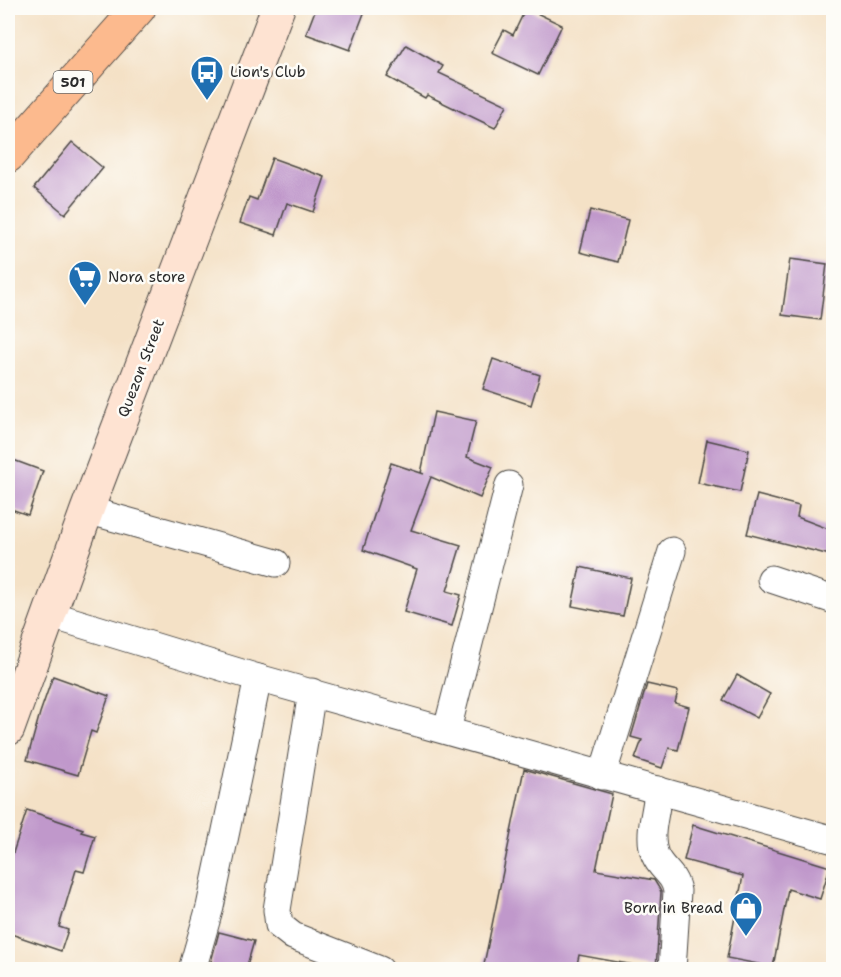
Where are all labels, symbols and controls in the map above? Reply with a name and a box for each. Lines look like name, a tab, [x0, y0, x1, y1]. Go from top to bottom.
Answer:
bus stop icon: Lion's Club	[189, 54, 225, 101]
place label: Lion's Club	[230, 62, 306, 82]
road number: 501	[54, 71, 92, 93]
supermarket icon: Nora store	[67, 259, 103, 306]
place label: Nora store	[108, 267, 186, 287]
street label: Quezon Street	[113, 316, 169, 420]
shop icon: Born in Bread	[728, 890, 764, 937]
place label: Born in Bread	[624, 898, 723, 918]

